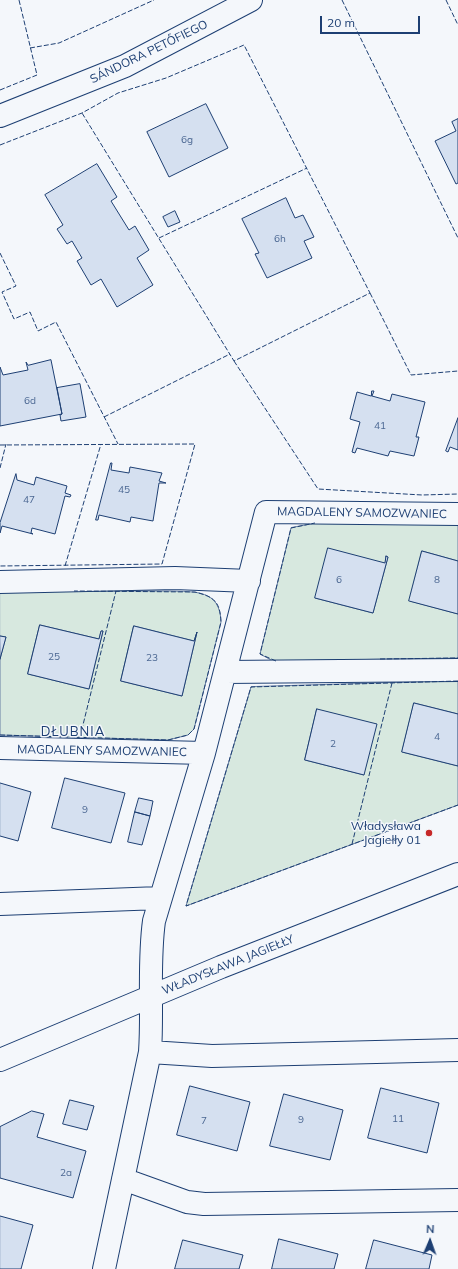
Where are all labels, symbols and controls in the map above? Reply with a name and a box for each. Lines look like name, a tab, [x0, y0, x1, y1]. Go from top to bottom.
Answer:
scale bar	[322, 8, 422, 34]
text: 20 m	[327, 15, 355, 30]
street label: SÁNDORA PETŐFIEGO	[88, 17, 210, 87]
house number: 6g	[181, 134, 193, 146]
house number: 6h	[274, 233, 286, 245]
house number: 6d	[24, 395, 36, 407]
house number: 41	[374, 420, 386, 432]
house number: 45	[118, 484, 130, 496]
house number: 47	[23, 494, 35, 506]
street label: MAGDALENY SAMOZWANIEC	[277, 504, 447, 522]
house number: 6	[336, 574, 342, 586]
house number: 8	[434, 574, 440, 586]
house number: 25	[48, 651, 60, 663]
house number: 23	[146, 652, 158, 664]
district label: DŁUBNIA	[41, 724, 105, 740]
house number: 4	[434, 731, 440, 743]
house number: 2	[330, 738, 336, 750]
street label: MAGDALENY SAMOZWANIEC	[17, 742, 187, 760]
house number: 9	[82, 804, 88, 816]
place label: Władysława Jagiełły 01	[351, 819, 421, 847]
marker: Władysława Jagiełły 01	[424, 828, 434, 838]
street label: WŁADYSŁAWA JAGIEŁŁY	[160, 932, 296, 998]
house number: 11	[392, 1113, 404, 1125]
house number: 9	[298, 1114, 304, 1126]
house number: 7	[201, 1115, 207, 1127]
house number: 2a	[60, 1167, 72, 1179]
north arrow	[410, 1221, 450, 1261]
text: N	[426, 1222, 435, 1236]

